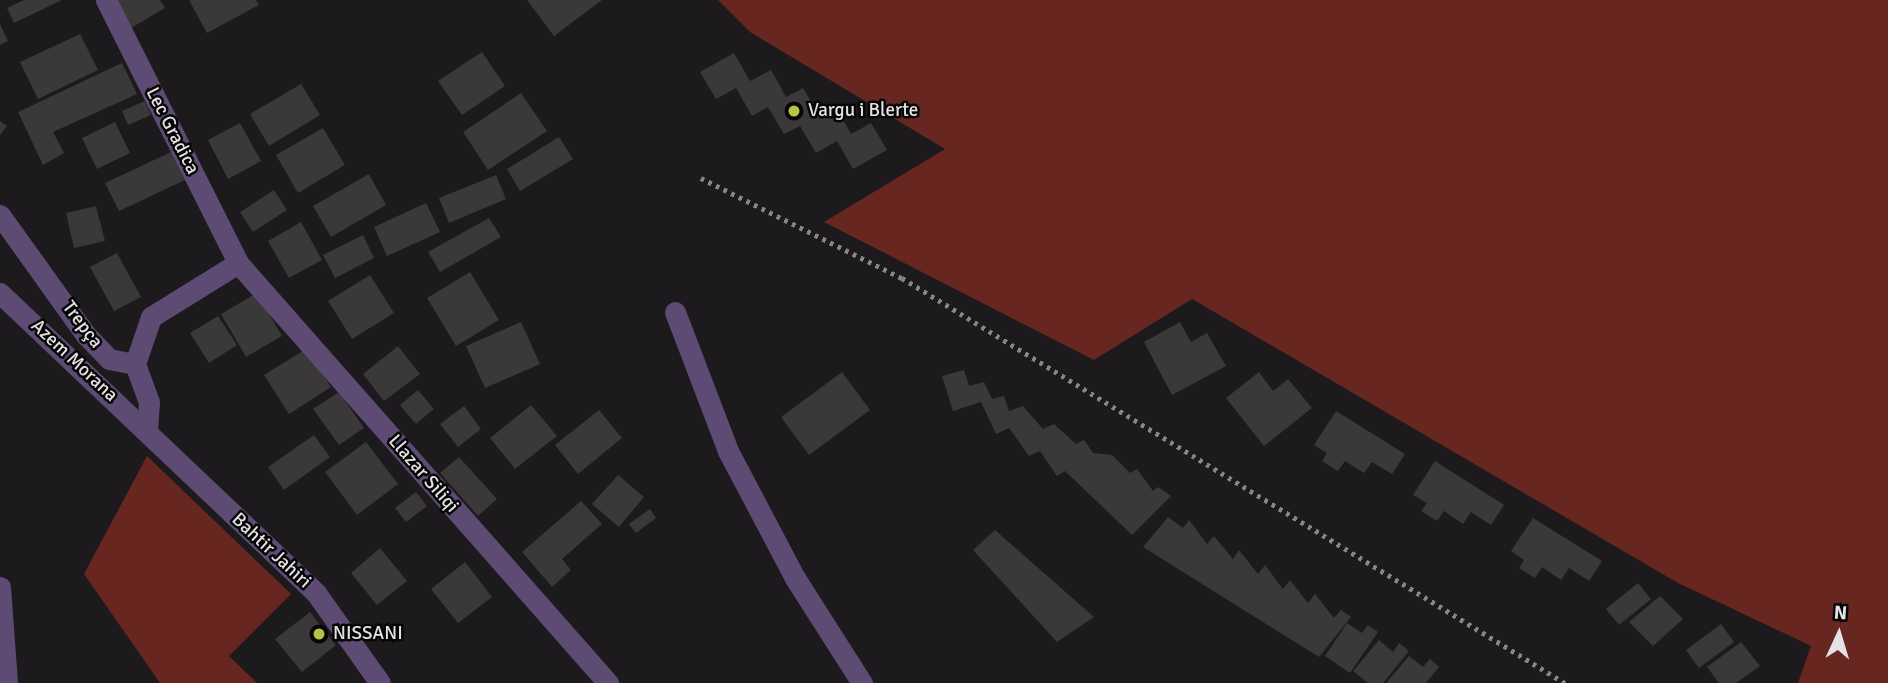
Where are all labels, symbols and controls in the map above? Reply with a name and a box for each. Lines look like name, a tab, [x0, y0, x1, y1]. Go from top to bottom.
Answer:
street label: Lec Gradica	[140, 84, 204, 178]
place label: Vargu i Blerte	[808, 100, 918, 122]
marker: Vargu i Blerte	[786, 103, 802, 119]
street label: Trepça	[57, 297, 107, 353]
street label: Azem Morana	[26, 315, 122, 407]
street label: Llazar Siliqi	[383, 430, 463, 518]
street label: Bahtir Jahiri	[227, 508, 315, 594]
north arrow	[1804, 599, 1874, 669]
text: N	[1833, 601, 1848, 625]
place label: NISSANI	[333, 623, 403, 645]
marker: NISSANI	[311, 626, 327, 642]

